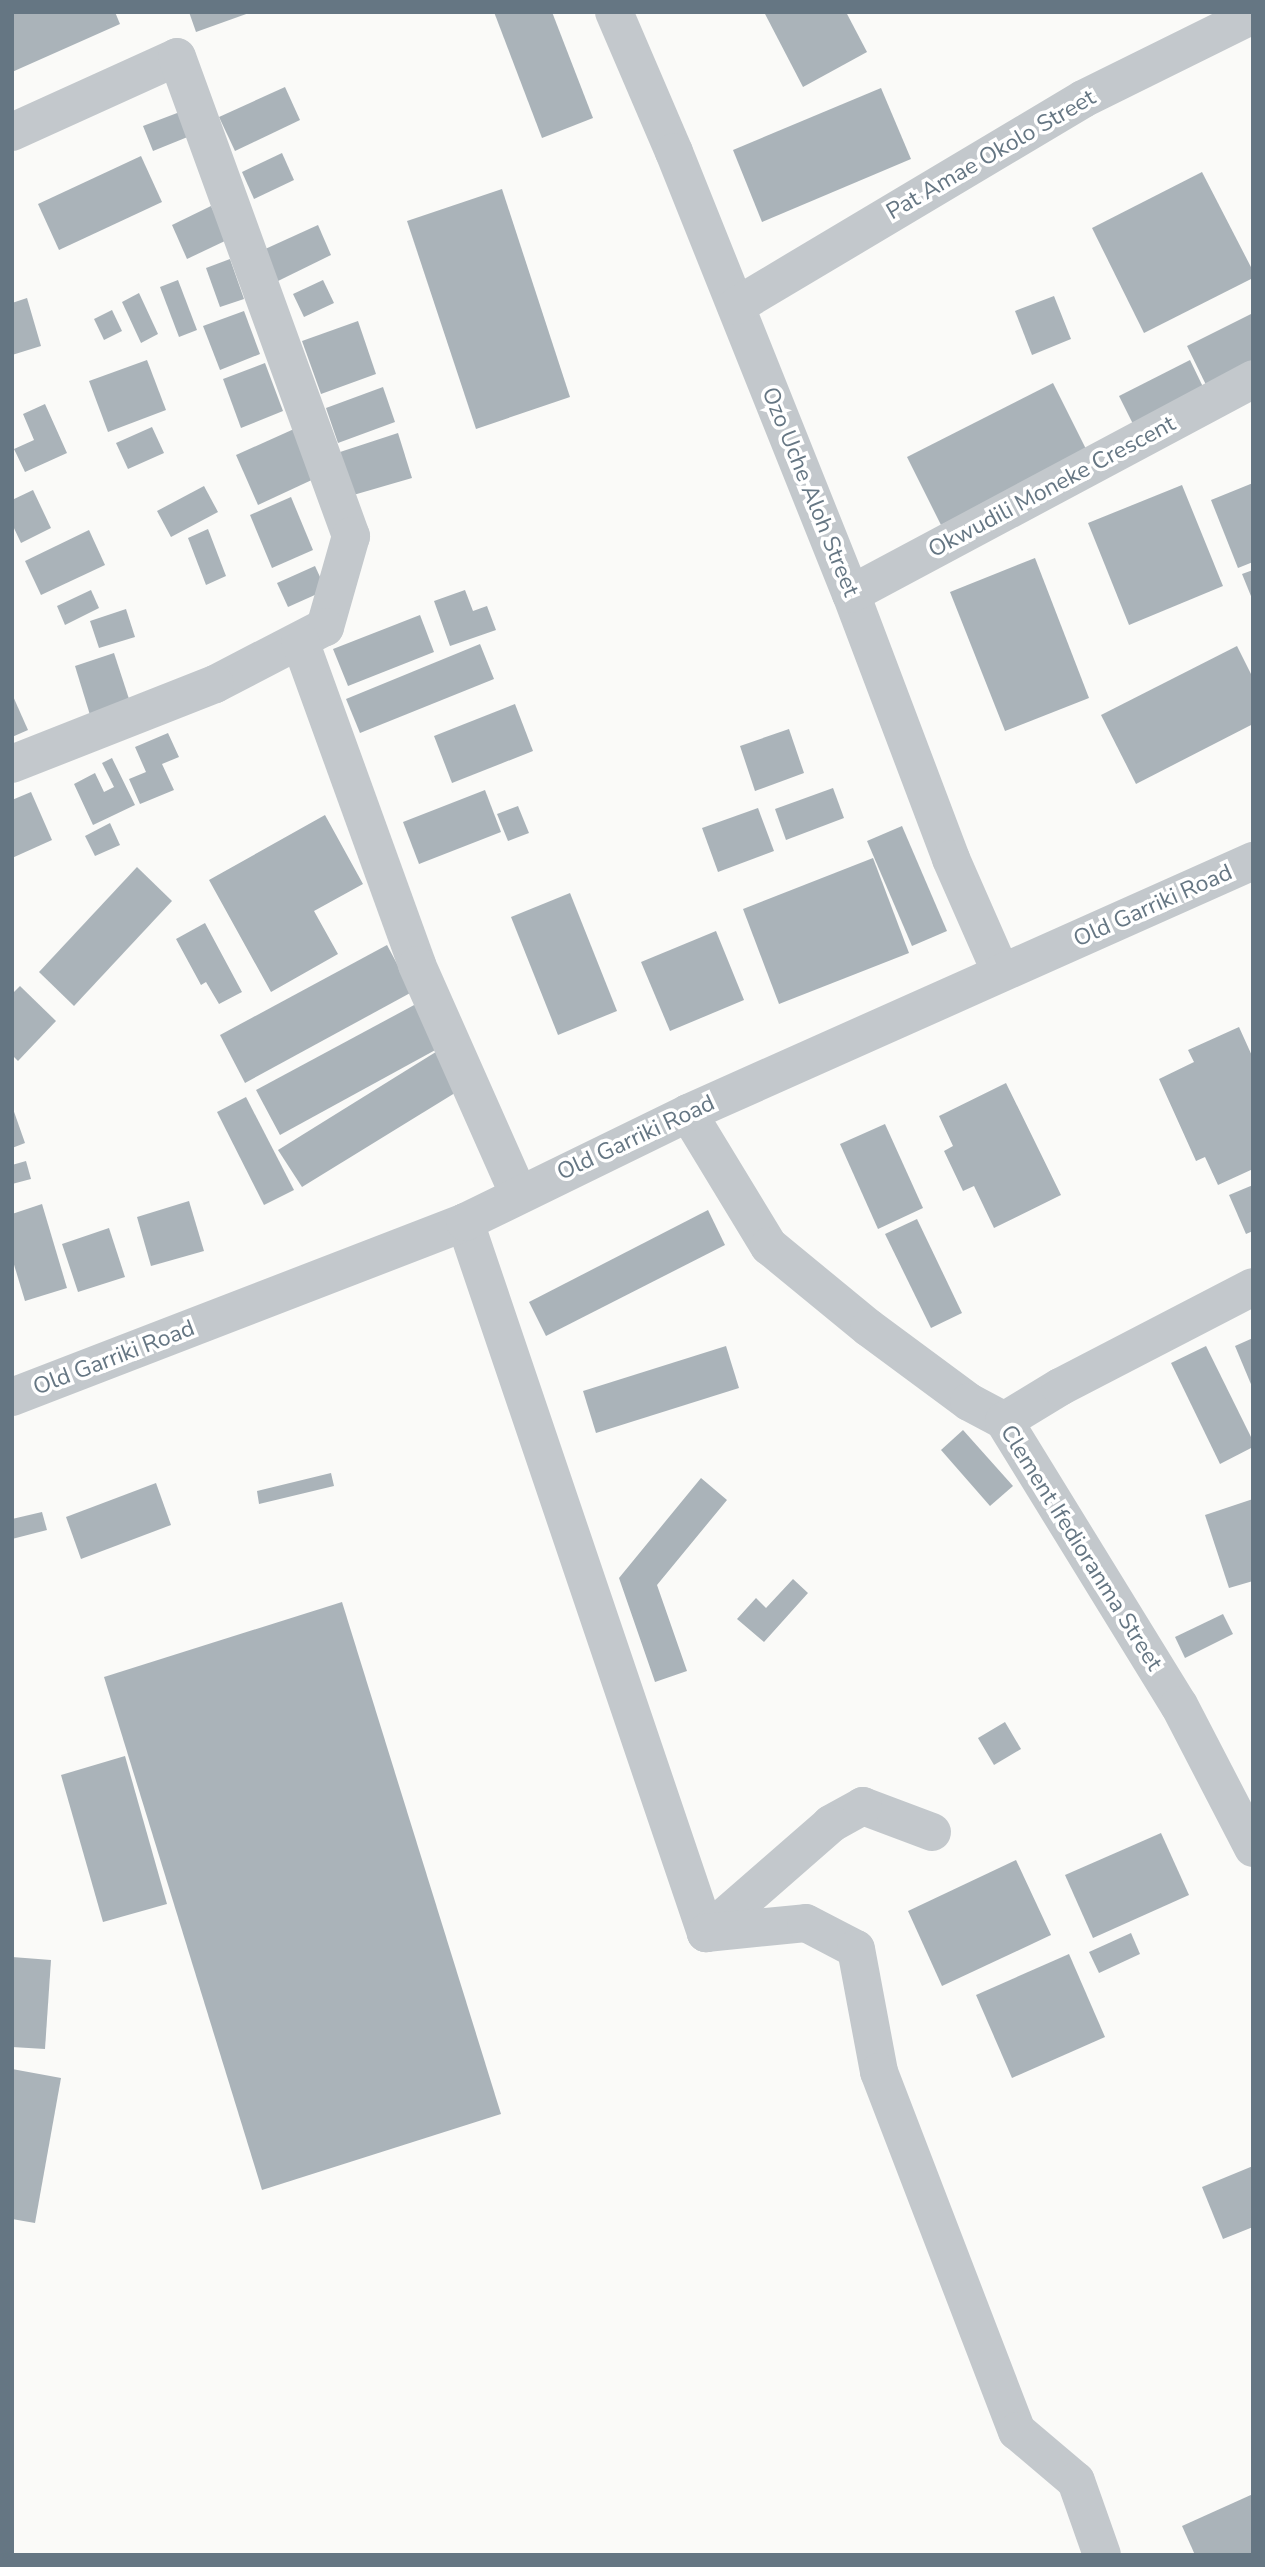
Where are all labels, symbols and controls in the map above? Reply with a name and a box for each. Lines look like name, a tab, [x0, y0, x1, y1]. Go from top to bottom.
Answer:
street label: Pat Amae Okolo Street	[882, 84, 1100, 226]
street label: Ozo Uche Aloh Street	[755, 383, 865, 601]
street label: Okwudili Moneke Crescent	[924, 410, 1180, 564]
street label: Old Garriki Road	[1069, 859, 1237, 953]
street label: Old Garriki Road	[553, 1089, 719, 1187]
street label: Old Garriki Road	[29, 1315, 199, 1401]
street label: Clement Ifedioranma Street	[994, 1420, 1168, 1676]

